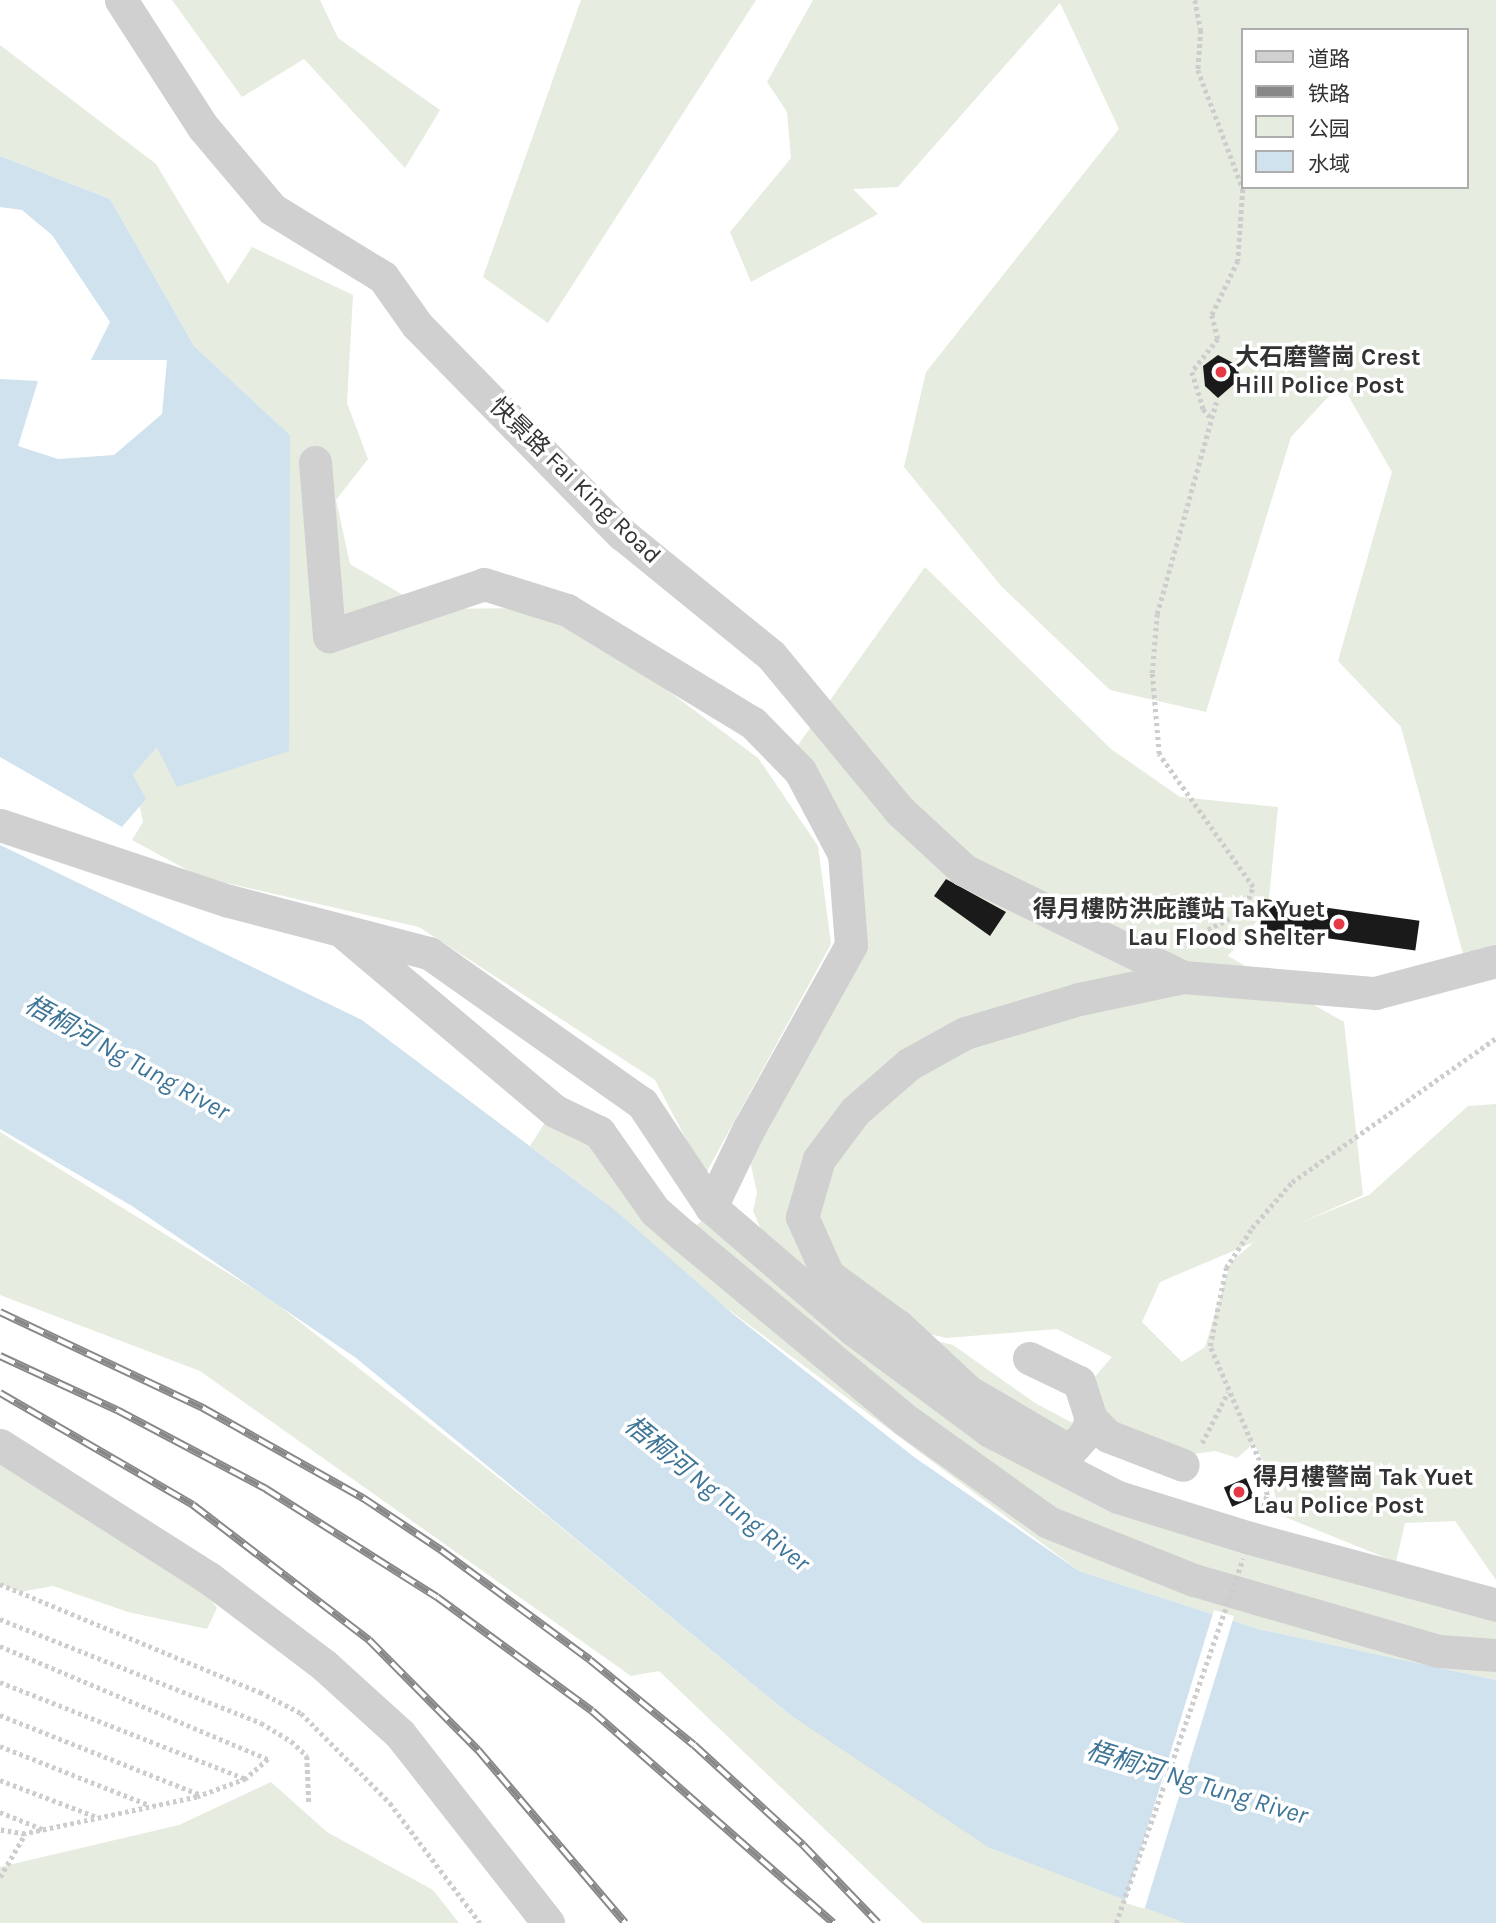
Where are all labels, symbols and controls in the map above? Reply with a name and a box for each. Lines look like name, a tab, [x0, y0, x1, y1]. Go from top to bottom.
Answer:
legend	[1240, 28, 1468, 189]
text: 道路	[1308, 47, 1350, 71]
text: 铁路	[1308, 82, 1350, 106]
text: 公园	[1308, 117, 1350, 141]
text: 水域	[1308, 152, 1350, 176]
place label: 大石磨警崗 Crest Hill Police Post	[1235, 344, 1421, 400]
marker: 大石磨警崗 Crest Hill Police Post	[1213, 364, 1229, 380]
street label: 快景路 Fai King Road	[484, 392, 666, 570]
place label: 得月樓防洪庇護站 Tak Yuet Lau Flood Shelter	[1033, 896, 1325, 952]
marker: 得月樓防洪庇護站 Tak Yuet Lau Flood Shelter	[1331, 916, 1347, 932]
water label: 梧桐河 Ng Tung River	[19, 989, 235, 1127]
water label: 梧桐河 Ng Tung River	[618, 1410, 816, 1578]
place label: 得月樓警崗 Tak Yuet Lau Police Post	[1253, 1464, 1473, 1520]
marker: 得月樓警崗 Tak Yuet Lau Police Post	[1231, 1484, 1247, 1500]
water label: 梧桐河 Ng Tung River	[1083, 1735, 1311, 1831]

